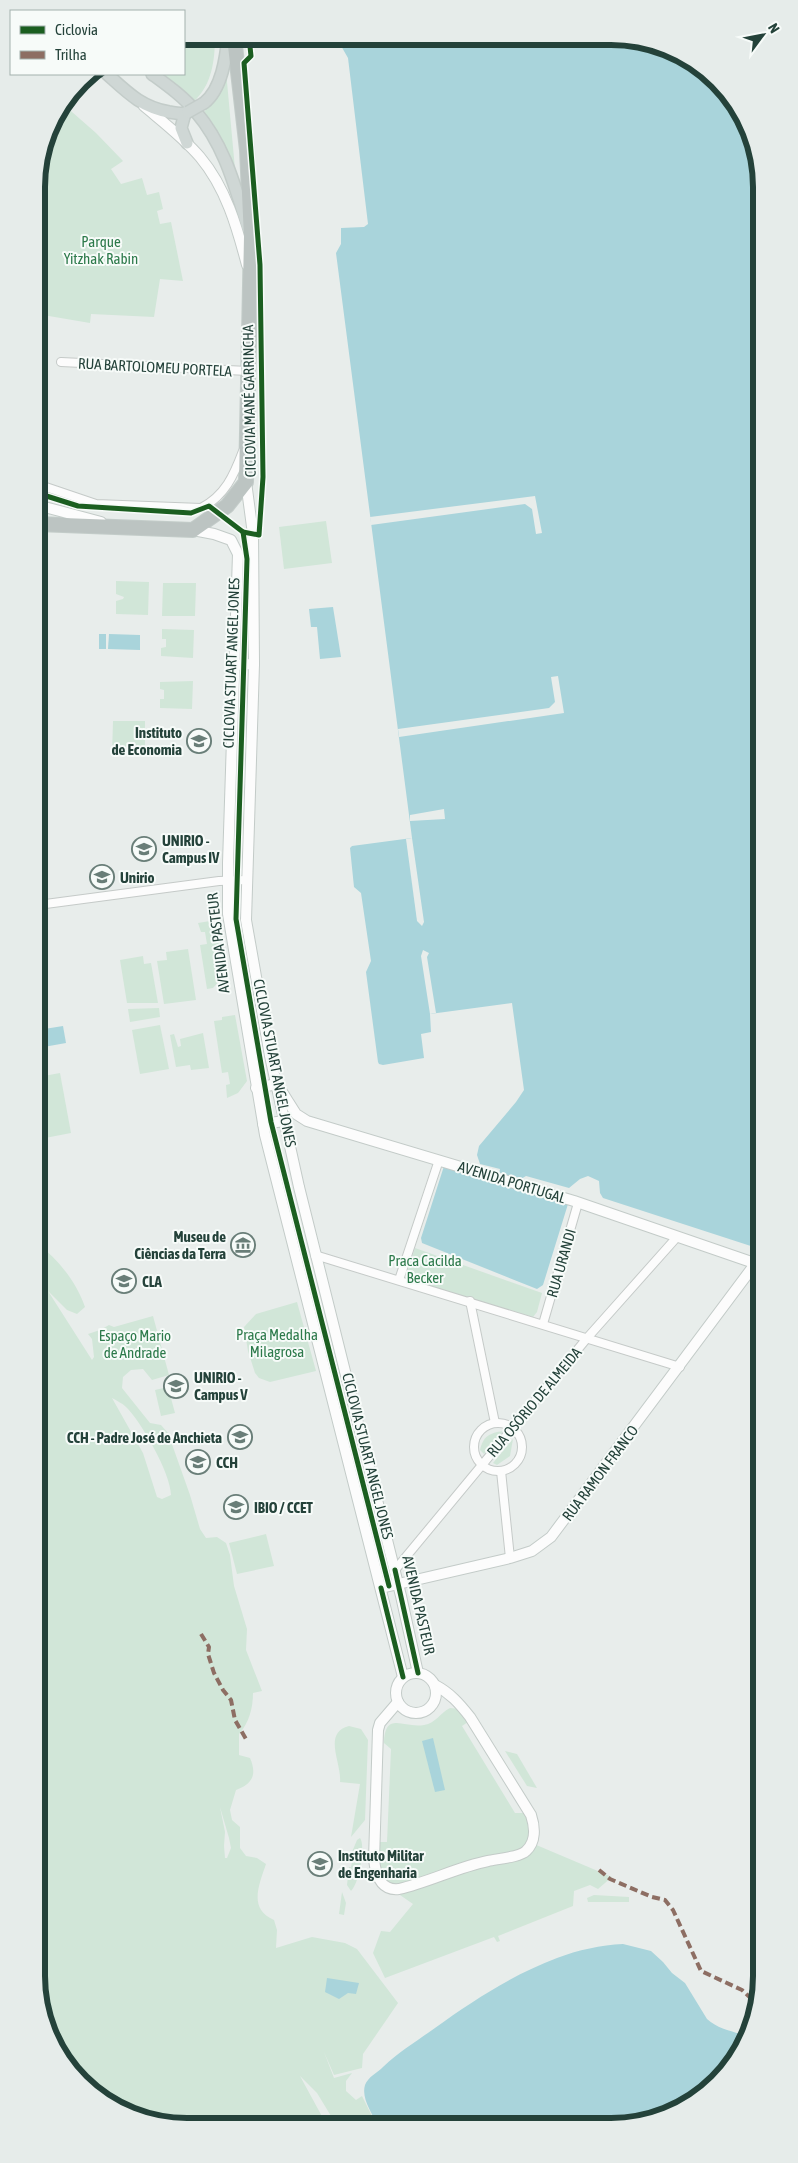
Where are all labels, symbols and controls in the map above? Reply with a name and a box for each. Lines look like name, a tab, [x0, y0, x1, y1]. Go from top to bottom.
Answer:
legend	[10, 10, 185, 75]
north arrow	[738, 10, 788, 60]
text: N	[765, 20, 783, 36]
text: Ciclovia	[55, 21, 98, 38]
text: Trilha	[55, 46, 87, 63]
park label: Parque Yitzhak Rabin	[64, 233, 138, 267]
street label: CICLOVIA MANÉ GARRINCHA	[239, 324, 259, 477]
street label: RUA BARTOLOMEU PORTELA	[78, 354, 233, 380]
street label: CICLOVIA STUART ANGEL JONES	[220, 577, 242, 749]
place label: Instituto de Economia	[111, 724, 182, 758]
school or university icon: Instituto de Economia	[186, 728, 212, 754]
place label: UNIRIO - Campus IV	[162, 832, 220, 866]
school or university icon: UNIRIO - Campus IV	[131, 836, 157, 862]
school or university icon: Unirio	[89, 864, 115, 890]
place label: Unirio	[120, 869, 155, 886]
street label: AVENIDA PASTEUR	[203, 891, 233, 994]
street label: CICLOVIA STUART ANGEL JONES	[250, 978, 300, 1148]
street label: AVENIDA PORTUGAL	[456, 1158, 568, 1206]
street label: RUA URANDI	[543, 1227, 579, 1299]
place label: Museu de Ciências da Terra	[134, 1228, 226, 1262]
museum icon: Museu de Ciências da Terra	[230, 1232, 256, 1258]
park label: Praca Cacilda Becker	[388, 1252, 462, 1286]
school or university icon: CLA	[111, 1268, 137, 1294]
place label: CLA	[142, 1273, 163, 1290]
park label: Praça Medalha Milagrosa	[236, 1326, 318, 1360]
park label: Espaço Mario de Andrade	[99, 1327, 171, 1361]
street label: RUA OSÓRIO DE ALMEIDA	[483, 1343, 585, 1460]
place label: UNIRIO - Campus V	[194, 1369, 248, 1403]
street label: CICLOVIA STUART ANGEL JONES	[339, 1371, 397, 1541]
school or university icon: UNIRIO - Campus V	[163, 1373, 189, 1399]
street label: RUA RAMON FRANCO	[559, 1422, 642, 1524]
school or university icon: CCH - Padre José de Anchieta	[227, 1424, 253, 1450]
place label: CCH - Padre José de Anchieta	[67, 1429, 222, 1446]
school or university icon: CCH	[185, 1449, 211, 1475]
place label: CCH	[216, 1454, 238, 1471]
school or university icon: IBIO / CCET	[223, 1494, 249, 1520]
place label: IBIO / CCET	[254, 1499, 313, 1516]
street label: AVENIDA PASTEUR	[399, 1554, 439, 1657]
place label: Instituto Militar de Engenharia	[338, 1847, 424, 1881]
school or university icon: Instituto Militar de Engenharia	[307, 1851, 333, 1877]

